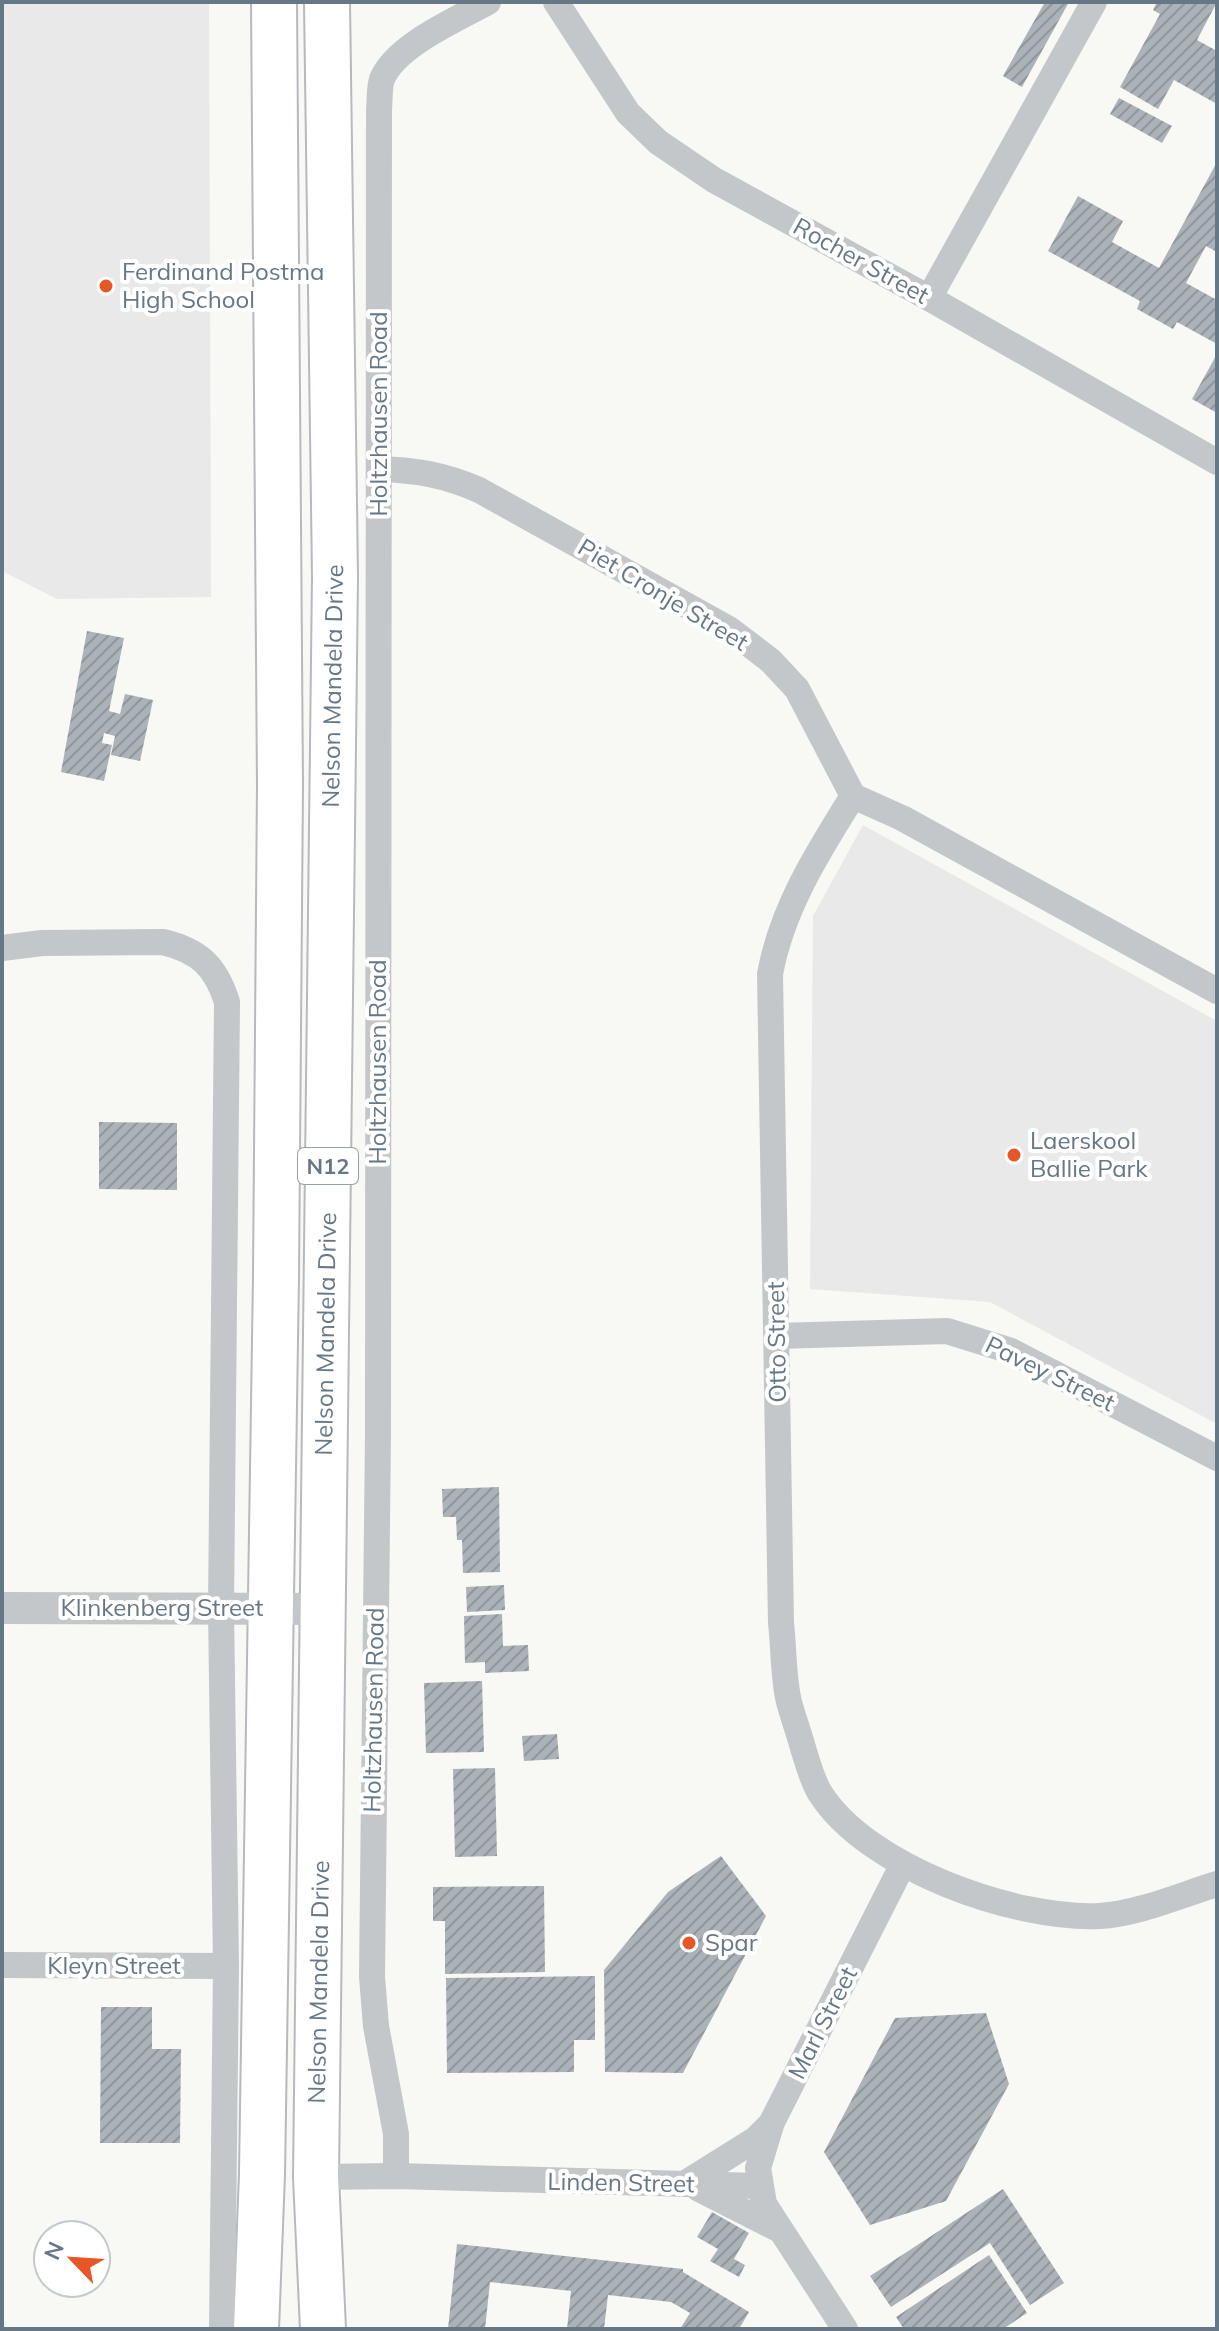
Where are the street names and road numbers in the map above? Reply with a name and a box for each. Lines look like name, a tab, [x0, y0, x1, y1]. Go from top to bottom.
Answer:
street label: Rocher Street	[788, 211, 935, 310]
street label: Holtzhausen Road	[363, 311, 393, 517]
street label: Piet Cronje Street	[573, 532, 754, 657]
street label: Nelson Mandela Drive	[315, 564, 349, 808]
street label: Holtzhausen Road	[362, 959, 392, 1165]
road number: N12	[298, 1148, 358, 1184]
street label: Nelson Mandela Drive	[308, 1212, 342, 1456]
street label: Otto Street	[760, 1281, 792, 1403]
street label: Pavey Street	[981, 1329, 1120, 1417]
street label: Klinkenberg Street	[61, 1592, 264, 1622]
street label: Holtzhausen Road	[356, 1607, 390, 1813]
street label: Nelson Mandela Drive	[301, 1860, 335, 2104]
street label: Kleyn Street	[47, 1950, 181, 1980]
street label: Marl Street	[781, 1961, 863, 2084]
street label: Linden Street	[547, 2166, 695, 2198]

